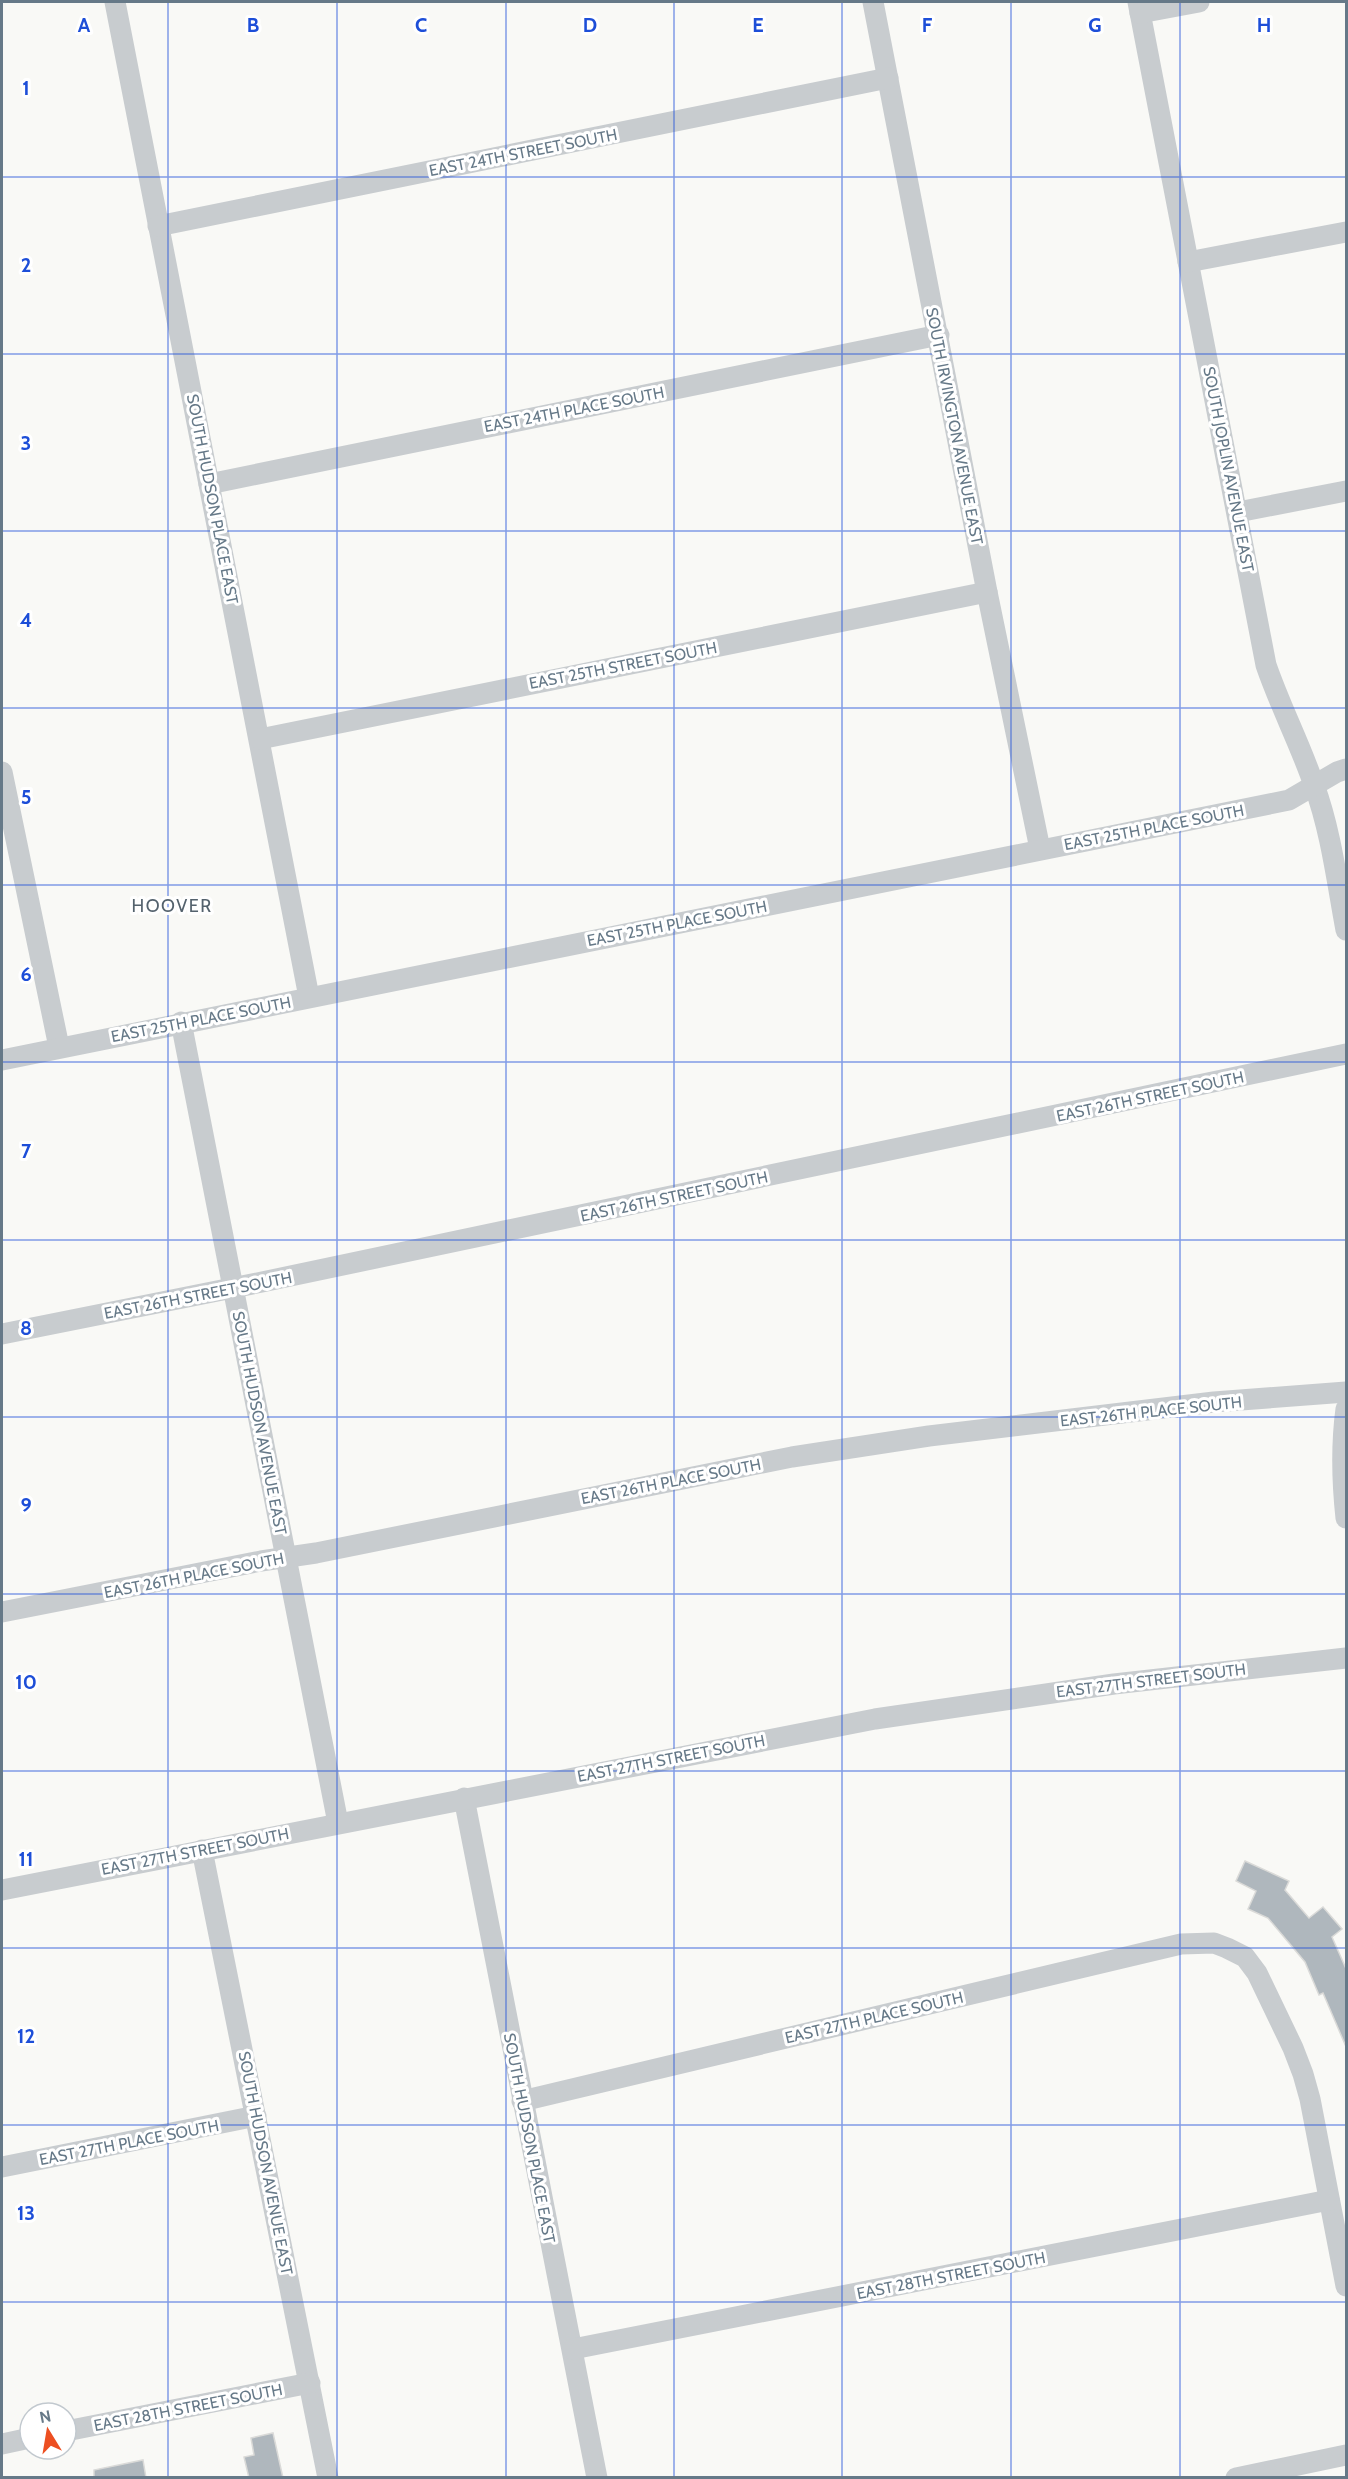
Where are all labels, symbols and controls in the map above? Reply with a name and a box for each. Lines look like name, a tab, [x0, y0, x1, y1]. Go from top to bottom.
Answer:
text: A	[78, 13, 91, 37]
text: B	[247, 13, 259, 37]
text: C	[415, 13, 427, 37]
text: D	[583, 13, 597, 37]
text: E	[752, 13, 764, 37]
text: F	[922, 13, 933, 37]
text: G	[1088, 13, 1102, 37]
text: H	[1257, 13, 1271, 37]
text: 1	[22, 76, 30, 100]
street label: EAST 24TH STREET SOUTH	[427, 125, 619, 180]
text: 2	[21, 253, 31, 277]
street label: SOUTH IRVINGTON AVENUE EAST	[922, 306, 987, 547]
street label: SOUTH JOPLIN AVENUE EAST	[1199, 365, 1258, 574]
street label: EAST 24TH PLACE SOUTH	[482, 383, 666, 436]
street label: SOUTH HUDSON PLACE EAST	[183, 393, 242, 606]
text: 3	[21, 431, 31, 455]
text: 4	[20, 608, 32, 632]
street label: EAST 25TH STREET SOUTH	[527, 638, 719, 693]
text: 5	[21, 785, 31, 809]
street label: EAST 25TH PLACE SOUTH	[1063, 801, 1246, 854]
district label: HOOVER	[131, 895, 213, 917]
street label: EAST 25TH PLACE SOUTH	[586, 897, 769, 950]
text: 6	[20, 962, 32, 986]
street label: EAST 25TH PLACE SOUTH	[110, 993, 293, 1046]
street label: EAST 26TH STREET SOUTH	[1055, 1067, 1246, 1126]
text: 7	[21, 1139, 32, 1163]
street label: EAST 26TH STREET SOUTH	[579, 1167, 770, 1226]
street label: EAST 26TH STREET SOUTH	[102, 1268, 294, 1323]
street label: SOUTH HUDSON AVENUE EAST	[228, 1310, 291, 1537]
text: 8	[20, 1316, 32, 1340]
street label: EAST 26TH PLACE SOUTH	[1059, 1392, 1243, 1431]
street label: EAST 26TH PLACE SOUTH	[579, 1455, 763, 1508]
text: 9	[20, 1493, 32, 1517]
street label: EAST 26TH PLACE SOUTH	[102, 1549, 286, 1602]
street label: EAST 27TH STREET SOUTH	[1055, 1659, 1247, 1702]
text: 10	[15, 1670, 37, 1694]
street label: EAST 27TH STREET SOUTH	[576, 1731, 767, 1786]
street label: EAST 27TH STREET SOUTH	[100, 1824, 291, 1879]
text: 11	[19, 1847, 33, 1871]
street label: EAST 27TH PLACE SOUTH	[783, 1988, 965, 2047]
text: 12	[17, 2024, 35, 2048]
street label: SOUTH HUDSON PLACE EAST	[500, 2032, 559, 2245]
street label: SOUTH HUDSON AVENUE EAST	[234, 2050, 297, 2277]
street label: EAST 27TH PLACE SOUTH	[38, 2116, 221, 2169]
text: 13	[17, 2201, 35, 2225]
street label: EAST 28TH STREET SOUTH	[855, 2248, 1047, 2303]
street label: EAST 28TH STREET SOUTH	[92, 2380, 284, 2435]
north arrow	[18, 2401, 78, 2461]
text: N	[38, 2406, 53, 2427]

